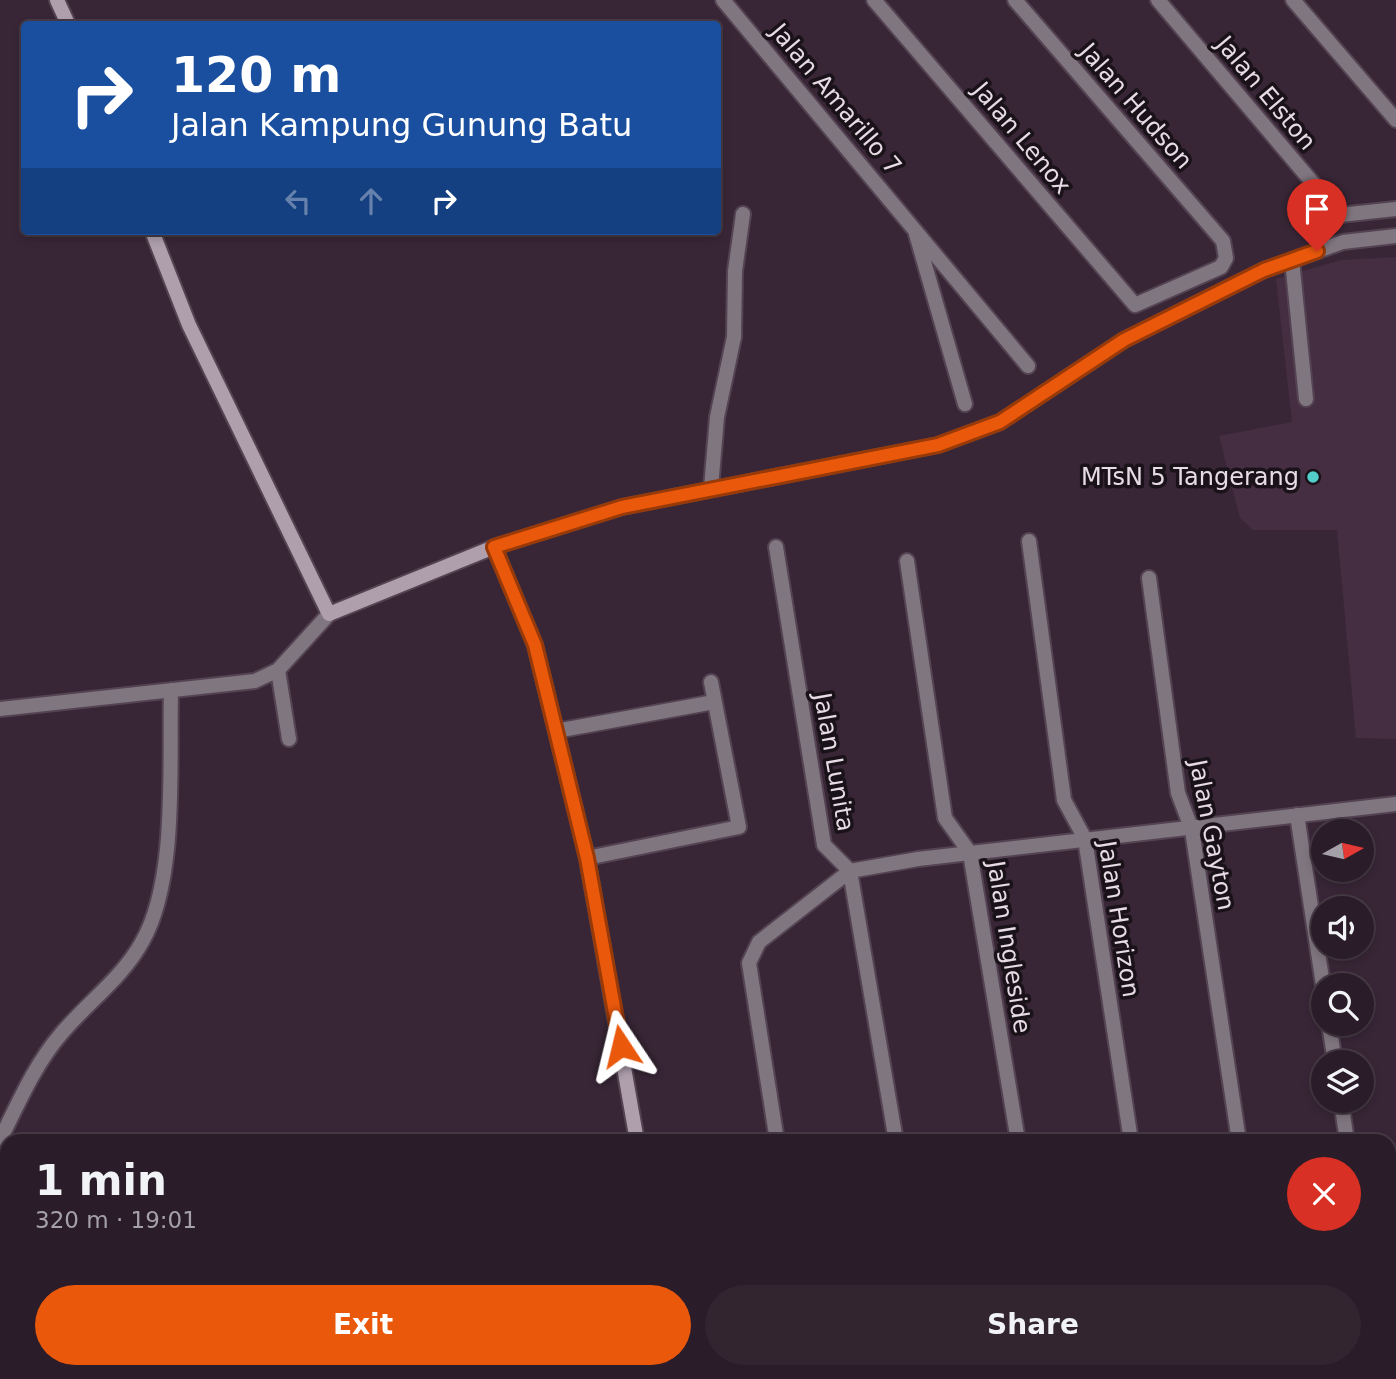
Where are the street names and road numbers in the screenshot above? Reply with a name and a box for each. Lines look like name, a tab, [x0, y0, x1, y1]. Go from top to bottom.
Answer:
street label: Jalan Amarillo 7	[764, 16, 907, 180]
street label: Jalan Elston	[1209, 29, 1322, 155]
street label: Jalan Hudson	[1073, 36, 1198, 174]
street label: Jalan Lenox	[966, 75, 1077, 200]
street label: Jalan Lunita	[808, 689, 860, 833]
street label: Jalan Gayton	[1183, 755, 1240, 913]
street label: Jalan Horizon	[1093, 837, 1145, 999]
street label: Jalan Ingleside	[981, 857, 1036, 1035]

